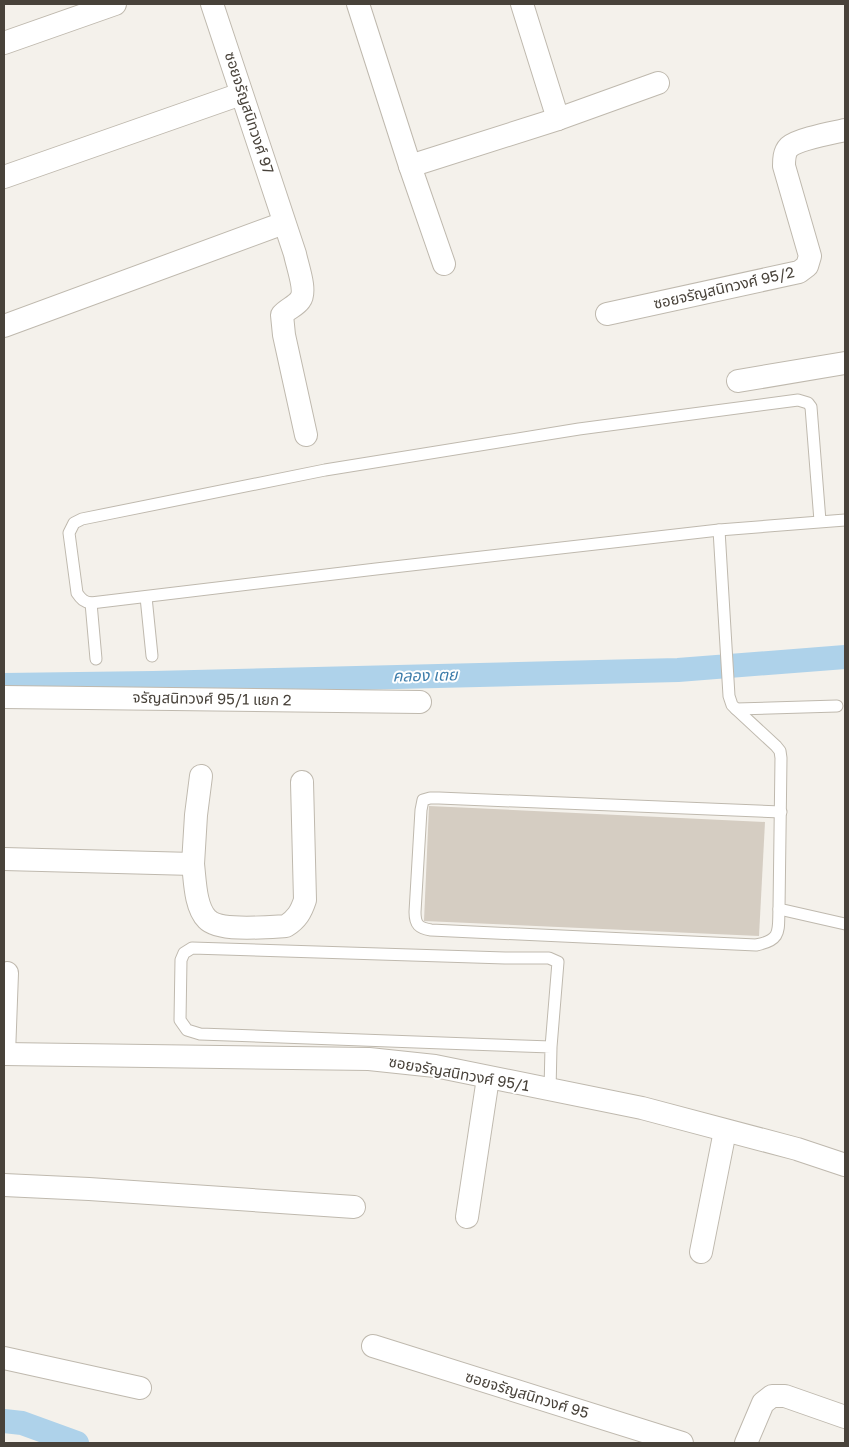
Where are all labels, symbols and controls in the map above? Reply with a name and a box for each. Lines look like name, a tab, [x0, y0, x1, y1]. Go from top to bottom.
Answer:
street label: ซอยจรัญสนิทวงศ์ 97	[222, 49, 278, 176]
street label: ซอยจรัญสนิทวงศ์ 95/2	[652, 262, 796, 312]
water label: คลอง เตย	[392, 664, 459, 686]
street label: จรัญสนิทวงศ์ 95/1 แยก 2	[132, 688, 292, 708]
street label: ซอยจรัญสนิทวงศ์ 95/1	[387, 1052, 531, 1094]
street label: ซอยจรัญสนิทวงศ์ 95	[463, 1367, 591, 1421]

